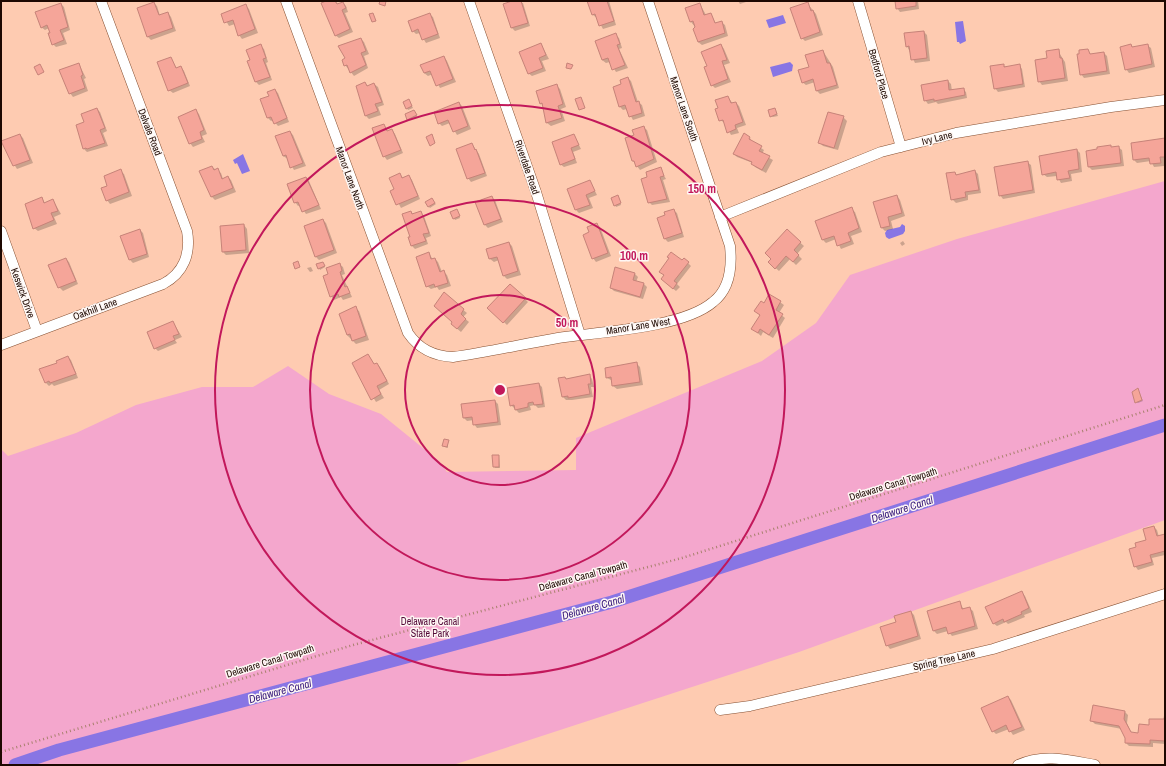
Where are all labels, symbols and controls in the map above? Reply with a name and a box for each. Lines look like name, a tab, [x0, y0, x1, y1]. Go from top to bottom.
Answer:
street label: Bedford Place	[866, 47, 892, 101]
street label: Manor Lane South	[667, 75, 701, 143]
street label: Delvale Road	[135, 107, 165, 157]
street label: Ivy Lane	[920, 128, 954, 148]
street label: Riverdale Road	[512, 138, 542, 196]
street label: Manor Lane North	[333, 145, 367, 211]
text: 150 m	[688, 181, 716, 197]
text: 100 m	[620, 248, 648, 264]
street label: Keswick Drive	[8, 266, 38, 320]
street label: Oakhill Lane	[71, 295, 119, 323]
street label: Manor Lane West	[605, 314, 672, 337]
text: 50 m	[556, 315, 578, 331]
centre of rings	[493, 383, 507, 397]
street label: Delaware Canal Towpath	[848, 464, 938, 504]
water label: Delaware Canal	[869, 492, 936, 526]
street label: Delaware Canal Towpath	[537, 558, 629, 594]
water label: Delaware Canal	[560, 591, 627, 623]
park label: Delaware Canal State Park	[401, 615, 459, 640]
street label: Delaware Canal Towpath	[225, 641, 315, 681]
street label: Spring Tree Lane	[912, 646, 977, 673]
water label: Delaware Canal	[247, 676, 314, 706]

